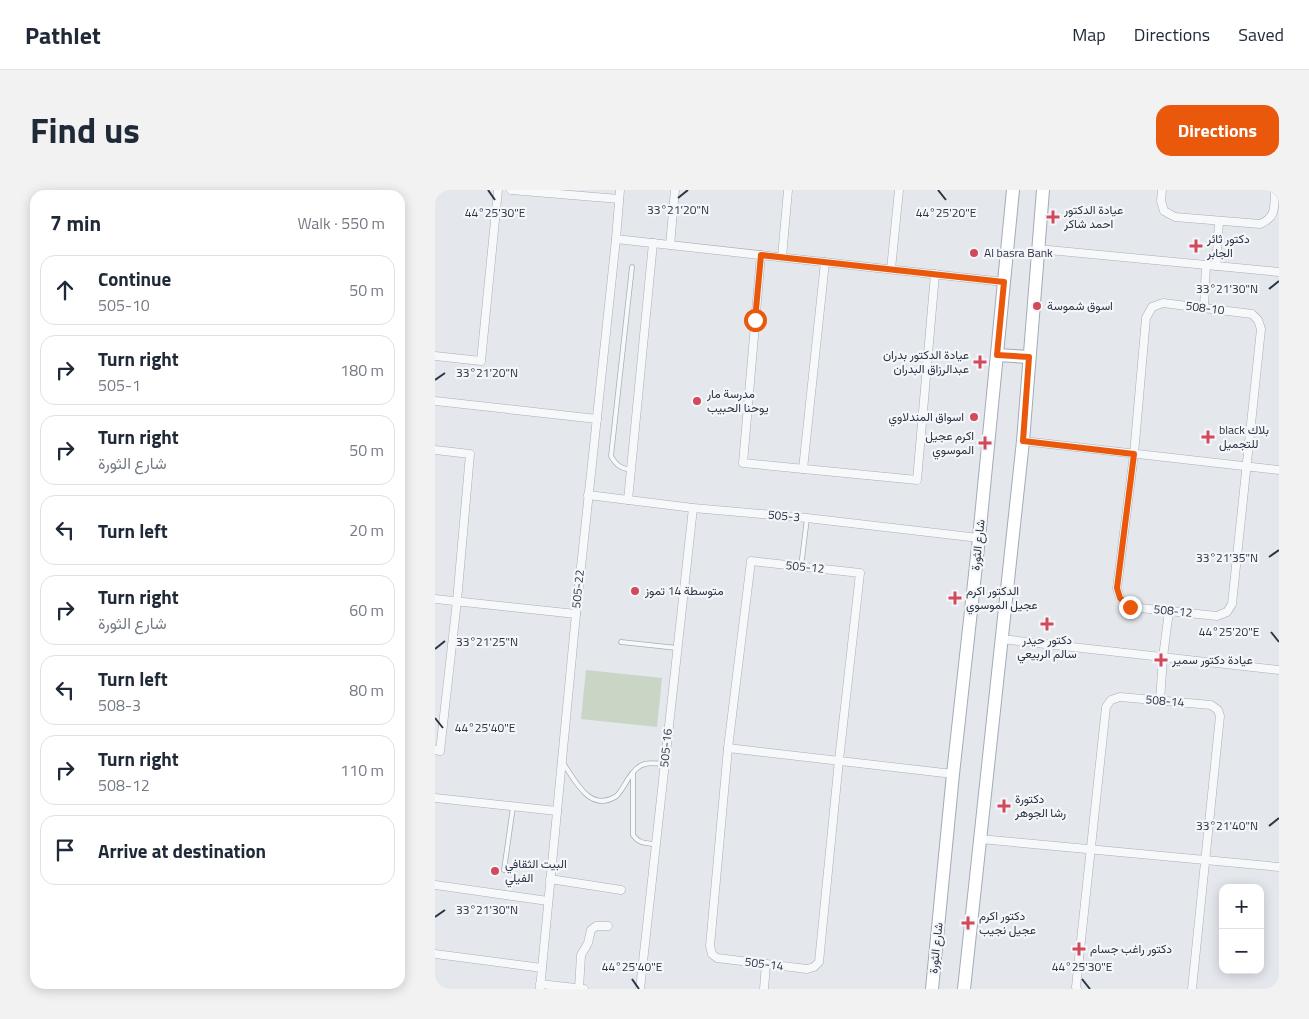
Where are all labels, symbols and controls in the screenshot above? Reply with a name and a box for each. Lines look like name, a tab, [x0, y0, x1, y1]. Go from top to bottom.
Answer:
text: Pathlet	[25, 17, 101, 53]
text: Map	[1072, 21, 1106, 48]
text: Directions	[1134, 21, 1210, 48]
text: Saved	[1238, 21, 1284, 48]
text: Find us	[30, 103, 140, 157]
button: Directions	[1156, 105, 1279, 156]
text: 33°21'20"N	[647, 200, 709, 219]
place label: عيادة الدكتور احمد شاكر	[1063, 200, 1123, 233]
text: 44°25'30"E	[465, 203, 526, 222]
text: 44°25'20"E	[916, 203, 977, 222]
text: 7 min	[50, 207, 101, 239]
marker: عيادة الدكتور احمد شاكر	[1046, 210, 1060, 224]
text: Walk · 550 m	[297, 211, 385, 235]
place label: دكتور ثائر الجابر	[1206, 229, 1250, 262]
marker: دكتور ثائر الجابر	[1189, 239, 1203, 253]
place label: Al basra Bank	[984, 243, 1053, 262]
marker: Al basra Bank	[968, 247, 980, 259]
text: Continue	[98, 264, 171, 293]
icon: ahead	[51, 276, 79, 304]
text: 50 m	[349, 278, 384, 302]
text: 33°21'30"N	[1196, 279, 1258, 298]
text: 505-10	[98, 293, 150, 317]
place label: اسوق شموسة	[1047, 296, 1113, 315]
street label: 508-10	[1185, 296, 1226, 319]
marker: اسوق شموسة	[1031, 300, 1043, 312]
route start	[744, 309, 767, 332]
text: Turn right	[98, 344, 179, 373]
place label: عيادة الدكتور بدران عبدالرزاق البدران	[883, 345, 969, 378]
marker: عيادة الدكتور بدران عبدالرزاق البدران	[973, 355, 987, 369]
icon: right	[51, 356, 79, 384]
text: 180 m	[340, 358, 384, 382]
text: 33°21'20"N	[456, 363, 518, 382]
text: 505-1	[98, 373, 141, 397]
place label: مدرسة مار يوحنا الحبيب	[706, 384, 769, 417]
marker: مدرسة مار يوحنا الحبيب	[691, 395, 703, 407]
place label: اسواق المندلاوي	[889, 407, 964, 427]
marker: اسواق المندلاوي	[968, 411, 980, 423]
place label: black بلاك للتجميل	[1219, 420, 1269, 453]
text: Turn right	[98, 422, 179, 451]
place label: اكرم عجيل الموسوي	[925, 426, 974, 460]
marker: black بلاك للتجميل	[1201, 430, 1215, 444]
icon: right	[51, 436, 79, 464]
marker: اكرم عجيل الموسوي	[978, 436, 992, 450]
text: 50 m	[349, 438, 384, 462]
text: شارع الثورة	[98, 451, 167, 475]
street label: 505-3	[767, 505, 801, 526]
icon: left	[51, 516, 79, 544]
text: Turn left	[98, 516, 168, 545]
text: 20 m	[349, 518, 384, 542]
street label: شارع الثورة	[965, 518, 990, 572]
text: 33°21'35"N	[1196, 548, 1258, 567]
street label: 505-12	[785, 555, 825, 578]
street label: 505-22	[566, 569, 589, 609]
place label: متوسطة 14 تموز	[644, 581, 724, 600]
place label: الدكتور اكرم عجيل الموسوي	[966, 581, 1038, 615]
text: Turn right	[98, 582, 179, 611]
marker: متوسطة 14 تموز	[629, 585, 641, 597]
marker: الدكتور اكرم عجيل الموسوي	[948, 591, 962, 605]
icon: right	[51, 596, 79, 624]
route end	[1119, 596, 1142, 619]
text: 60 m	[349, 598, 384, 622]
street label: 508-12	[1153, 599, 1193, 622]
text: شارع الثورة	[98, 611, 167, 635]
marker: دكتور حيدر سالم الربيعي	[1040, 617, 1054, 631]
text: 44°25'20"E	[1199, 622, 1260, 641]
place label: دكتور حيدر سالم الربيعي	[1017, 630, 1077, 664]
text: 33°21'25"N	[456, 632, 518, 651]
place label: عيادة دكتور سمير	[1171, 650, 1253, 669]
marker: عيادة دكتور سمير	[1154, 653, 1168, 667]
text: Turn left	[98, 664, 168, 693]
icon: left	[51, 676, 79, 704]
text: 80 m	[349, 678, 384, 702]
street label: 508-14	[1145, 689, 1186, 712]
text: 508-3	[98, 693, 141, 717]
text: 44°25'40"E	[455, 718, 516, 737]
street label: 505-16	[654, 727, 677, 768]
text: Turn right	[98, 744, 179, 773]
icon: right	[51, 756, 79, 784]
text: 110 m	[340, 758, 384, 782]
text: 508-12	[98, 773, 150, 797]
place label: دكتورة رشا الجوهر	[1014, 789, 1066, 822]
marker: دكتورة رشا الجوهر	[997, 799, 1011, 813]
text: 33°21'40"N	[1196, 816, 1258, 835]
icon: arrive	[51, 836, 79, 864]
text: Arrive at destination	[98, 836, 266, 865]
place label: البيت الثقافي الفيلي	[505, 854, 567, 888]
marker: البيت الثقافي الفيلي	[489, 865, 501, 877]
map controls	[1219, 884, 1264, 974]
button: +	[1219, 884, 1264, 929]
text: 33°21'30"N	[456, 900, 518, 919]
place label: دكتور اكرم عجيل نجيب	[979, 906, 1036, 939]
marker: دكتور اكرم عجيل نجيب	[961, 916, 975, 930]
street label: شارع الثورة	[923, 921, 948, 975]
button: −	[1219, 929, 1264, 974]
place label: دكتور راغب جسام	[1090, 939, 1172, 958]
marker: دكتور راغب جسام	[1072, 942, 1086, 956]
street label: 505-14	[744, 952, 785, 975]
text: 44°25'40"E	[602, 957, 663, 976]
text: 44°25'30"E	[1052, 957, 1113, 976]

